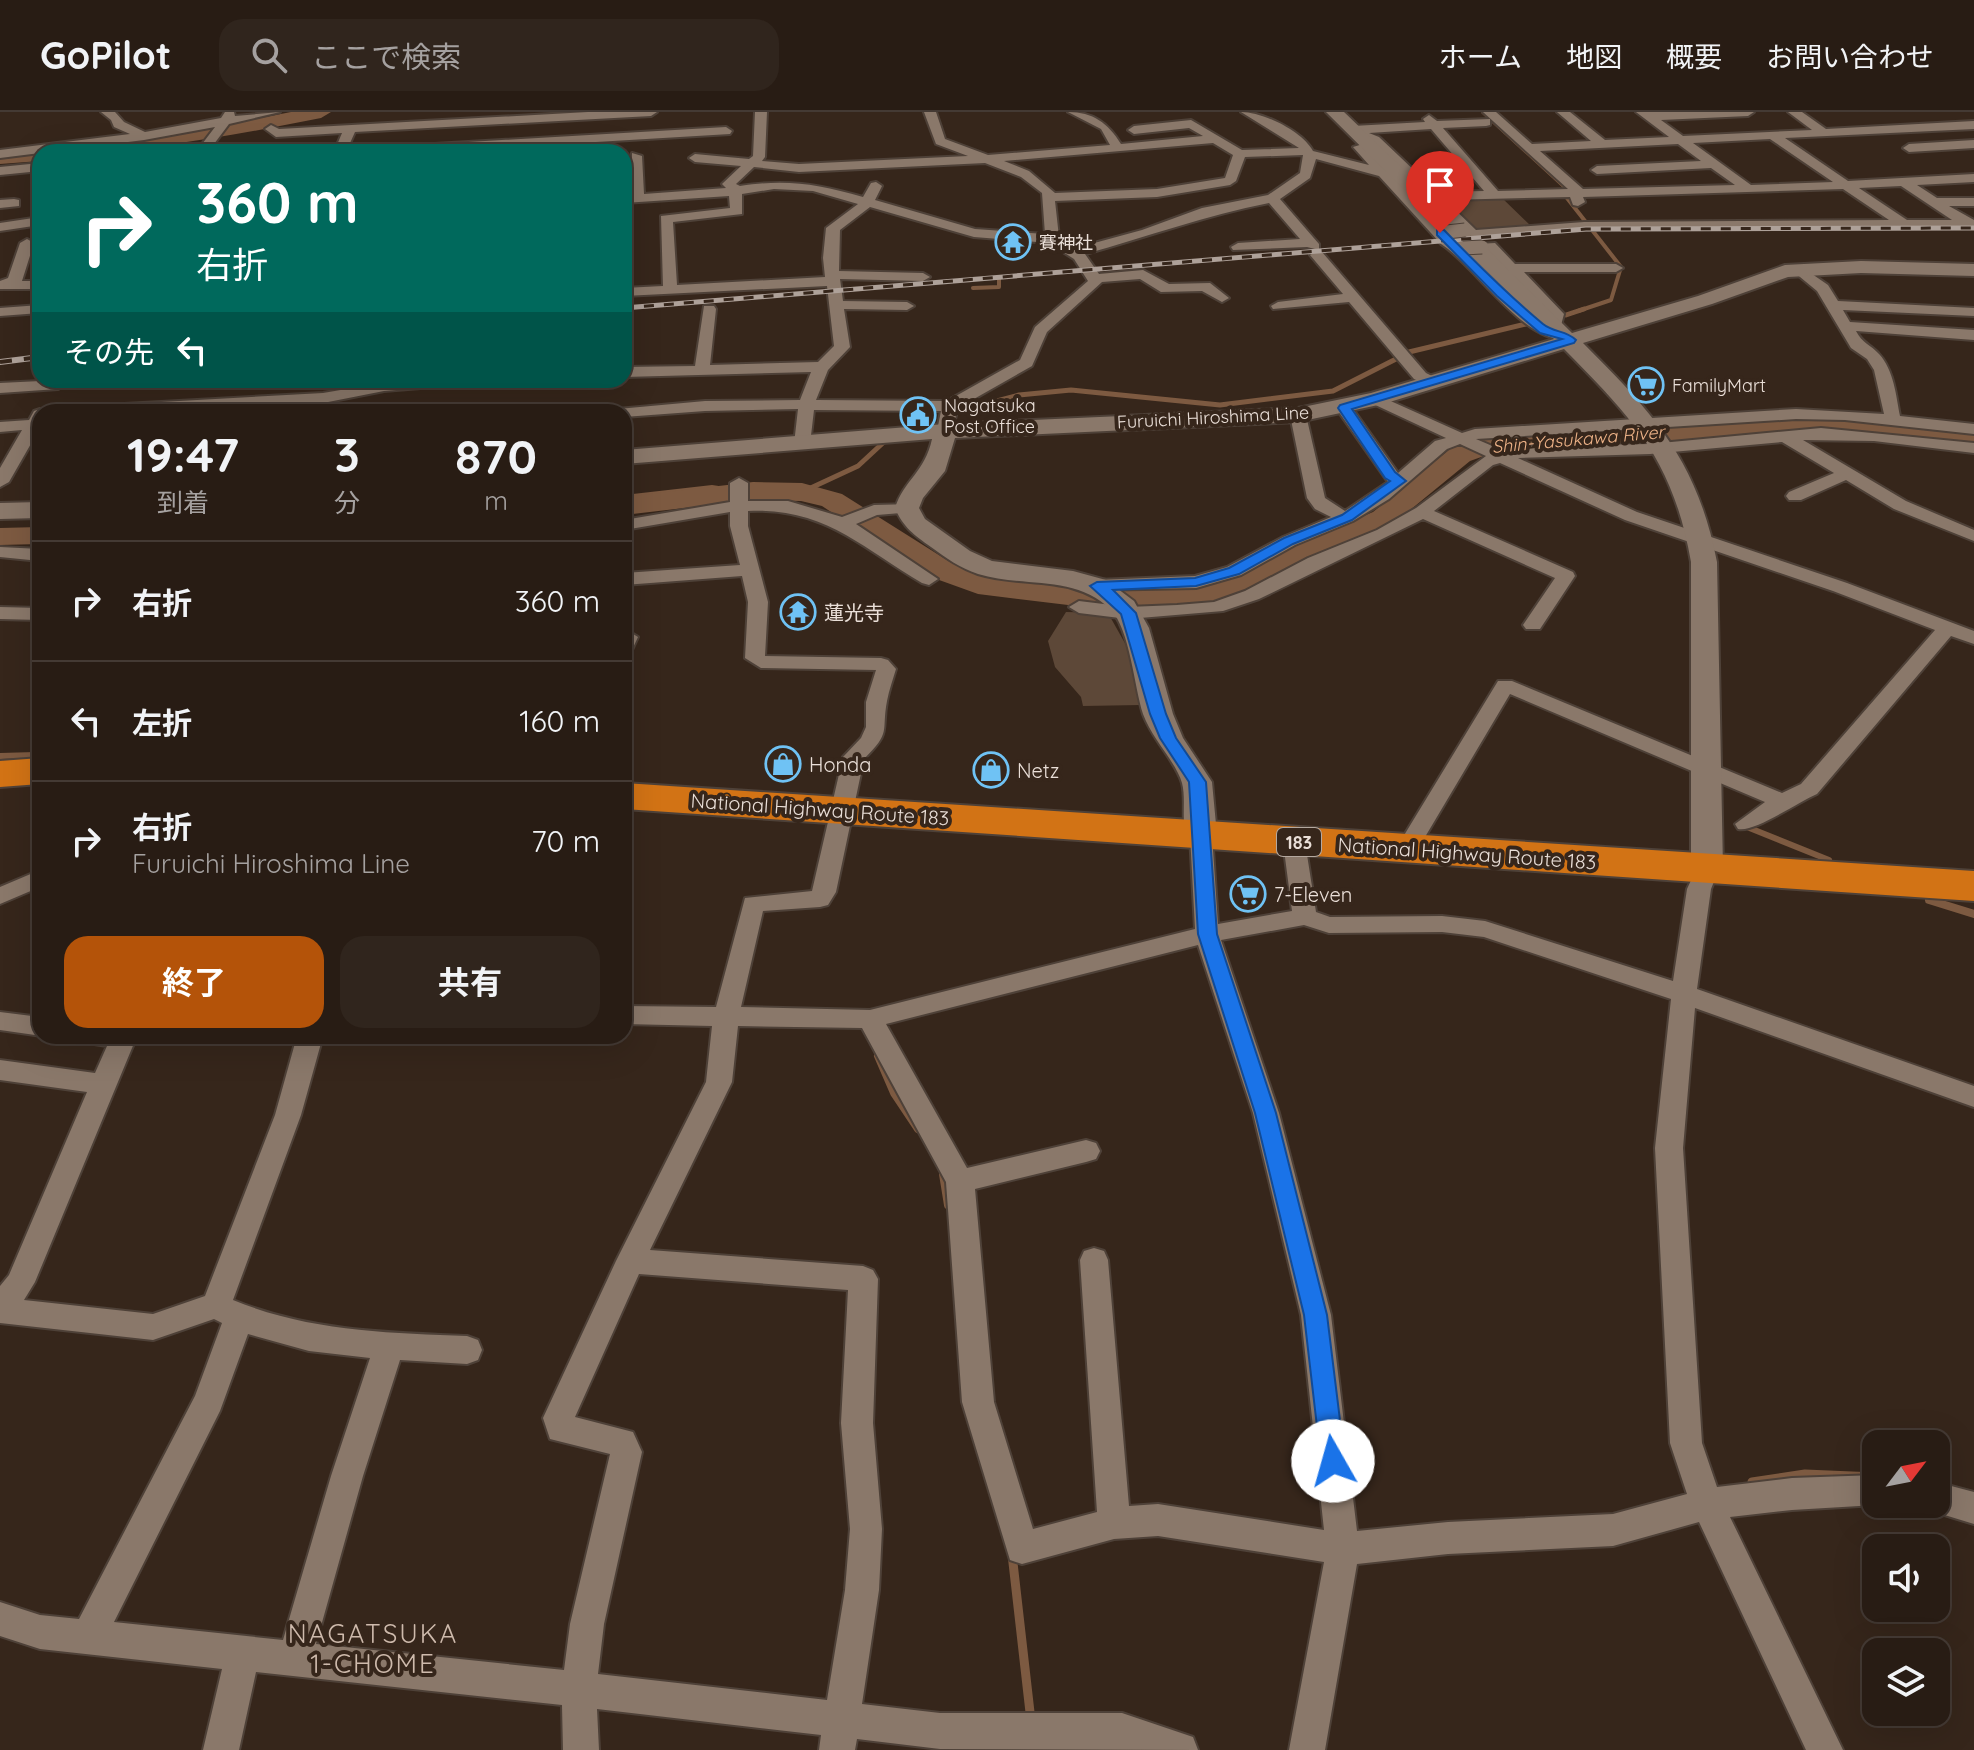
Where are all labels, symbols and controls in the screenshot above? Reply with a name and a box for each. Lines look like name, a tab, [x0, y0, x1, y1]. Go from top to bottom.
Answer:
search box	[219, 19, 779, 91]
text: GoPilot	[40, 31, 171, 79]
icon: search	[247, 33, 291, 77]
text: ここで検索	[311, 38, 461, 76]
text: ホーム	[1439, 39, 1522, 74]
text: 地図	[1566, 39, 1622, 74]
text: 概要	[1666, 39, 1722, 74]
text: お問い合わせ	[1766, 39, 1934, 74]
pin	[1406, 151, 1474, 233]
icon: arrive	[1418, 163, 1462, 207]
text: 360 m	[196, 167, 359, 237]
icon: right	[64, 176, 168, 280]
temple icon: 賽神社	[994, 223, 1032, 261]
place label: 賽神社	[1039, 231, 1093, 254]
text: 右折	[196, 242, 268, 287]
icon: left	[170, 328, 214, 372]
text: その先	[64, 333, 154, 371]
supermarket icon: FamilyMart	[1627, 366, 1665, 404]
place label: FamilyMart	[1672, 374, 1766, 397]
place label: Nagatsuka Post Office	[944, 394, 1036, 438]
public building icon: Nagatsuka Post Office	[899, 396, 937, 434]
street label: Furuichi Hiroshima Line	[1116, 400, 1310, 434]
water label: Shin-Yasukawa River	[1491, 420, 1667, 458]
text: 19:47	[127, 424, 239, 484]
text: 3	[334, 424, 360, 484]
text: 870	[455, 426, 537, 486]
text: m	[484, 484, 508, 517]
text: 到着	[157, 486, 209, 519]
text: 分	[334, 486, 360, 519]
icon: right	[64, 579, 108, 623]
text: 360 m	[515, 582, 600, 620]
text: 右折	[132, 584, 192, 622]
temple icon: 蓮光寺	[779, 593, 817, 631]
place label: 蓮光寺	[824, 600, 884, 625]
icon: left	[64, 699, 108, 743]
text: 160 m	[519, 702, 600, 740]
text: 左折	[132, 704, 192, 742]
shop icon: Honda	[764, 745, 802, 783]
shop icon: Netz	[972, 751, 1010, 789]
place label: Honda	[809, 752, 871, 777]
place label: Netz	[1017, 758, 1059, 783]
street label: National Highway Route 183	[690, 787, 950, 831]
text: 右折	[132, 808, 192, 846]
icon: right	[64, 819, 108, 863]
text: 70 m	[531, 822, 600, 860]
road number: 183	[1277, 828, 1321, 856]
street label: National Highway Route 183	[1337, 831, 1597, 875]
text: Furuichi Hiroshima Line	[132, 847, 410, 880]
supermarket icon: 7-Eleven	[1229, 875, 1267, 913]
place label: 7-Eleven	[1274, 882, 1352, 907]
button: 終了	[64, 936, 324, 1028]
button: 共有	[340, 936, 600, 1028]
position arrow	[1291, 1419, 1375, 1503]
north arrow	[1862, 1430, 1950, 1518]
map controls	[1862, 1430, 1950, 1726]
button: sound	[1862, 1534, 1950, 1622]
district label: NAGATSUKA 1-CHOME	[288, 1617, 458, 1680]
button: layers	[1862, 1638, 1950, 1726]

